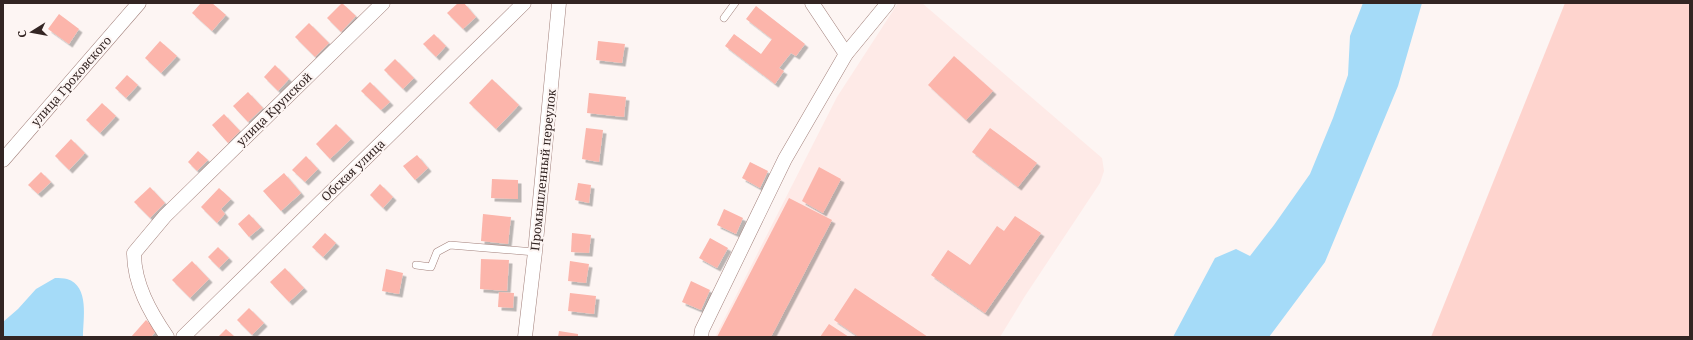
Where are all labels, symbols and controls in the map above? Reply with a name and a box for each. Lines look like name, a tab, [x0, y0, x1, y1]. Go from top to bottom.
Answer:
north arrow	[12, 12, 52, 52]
text: С	[14, 29, 30, 39]
street label: улица Гроховского	[27, 32, 115, 130]
street label: улица Крупской	[232, 68, 316, 150]
street label: Промышленный переулок	[526, 87, 560, 252]
street label: Обская улица	[317, 135, 389, 205]

